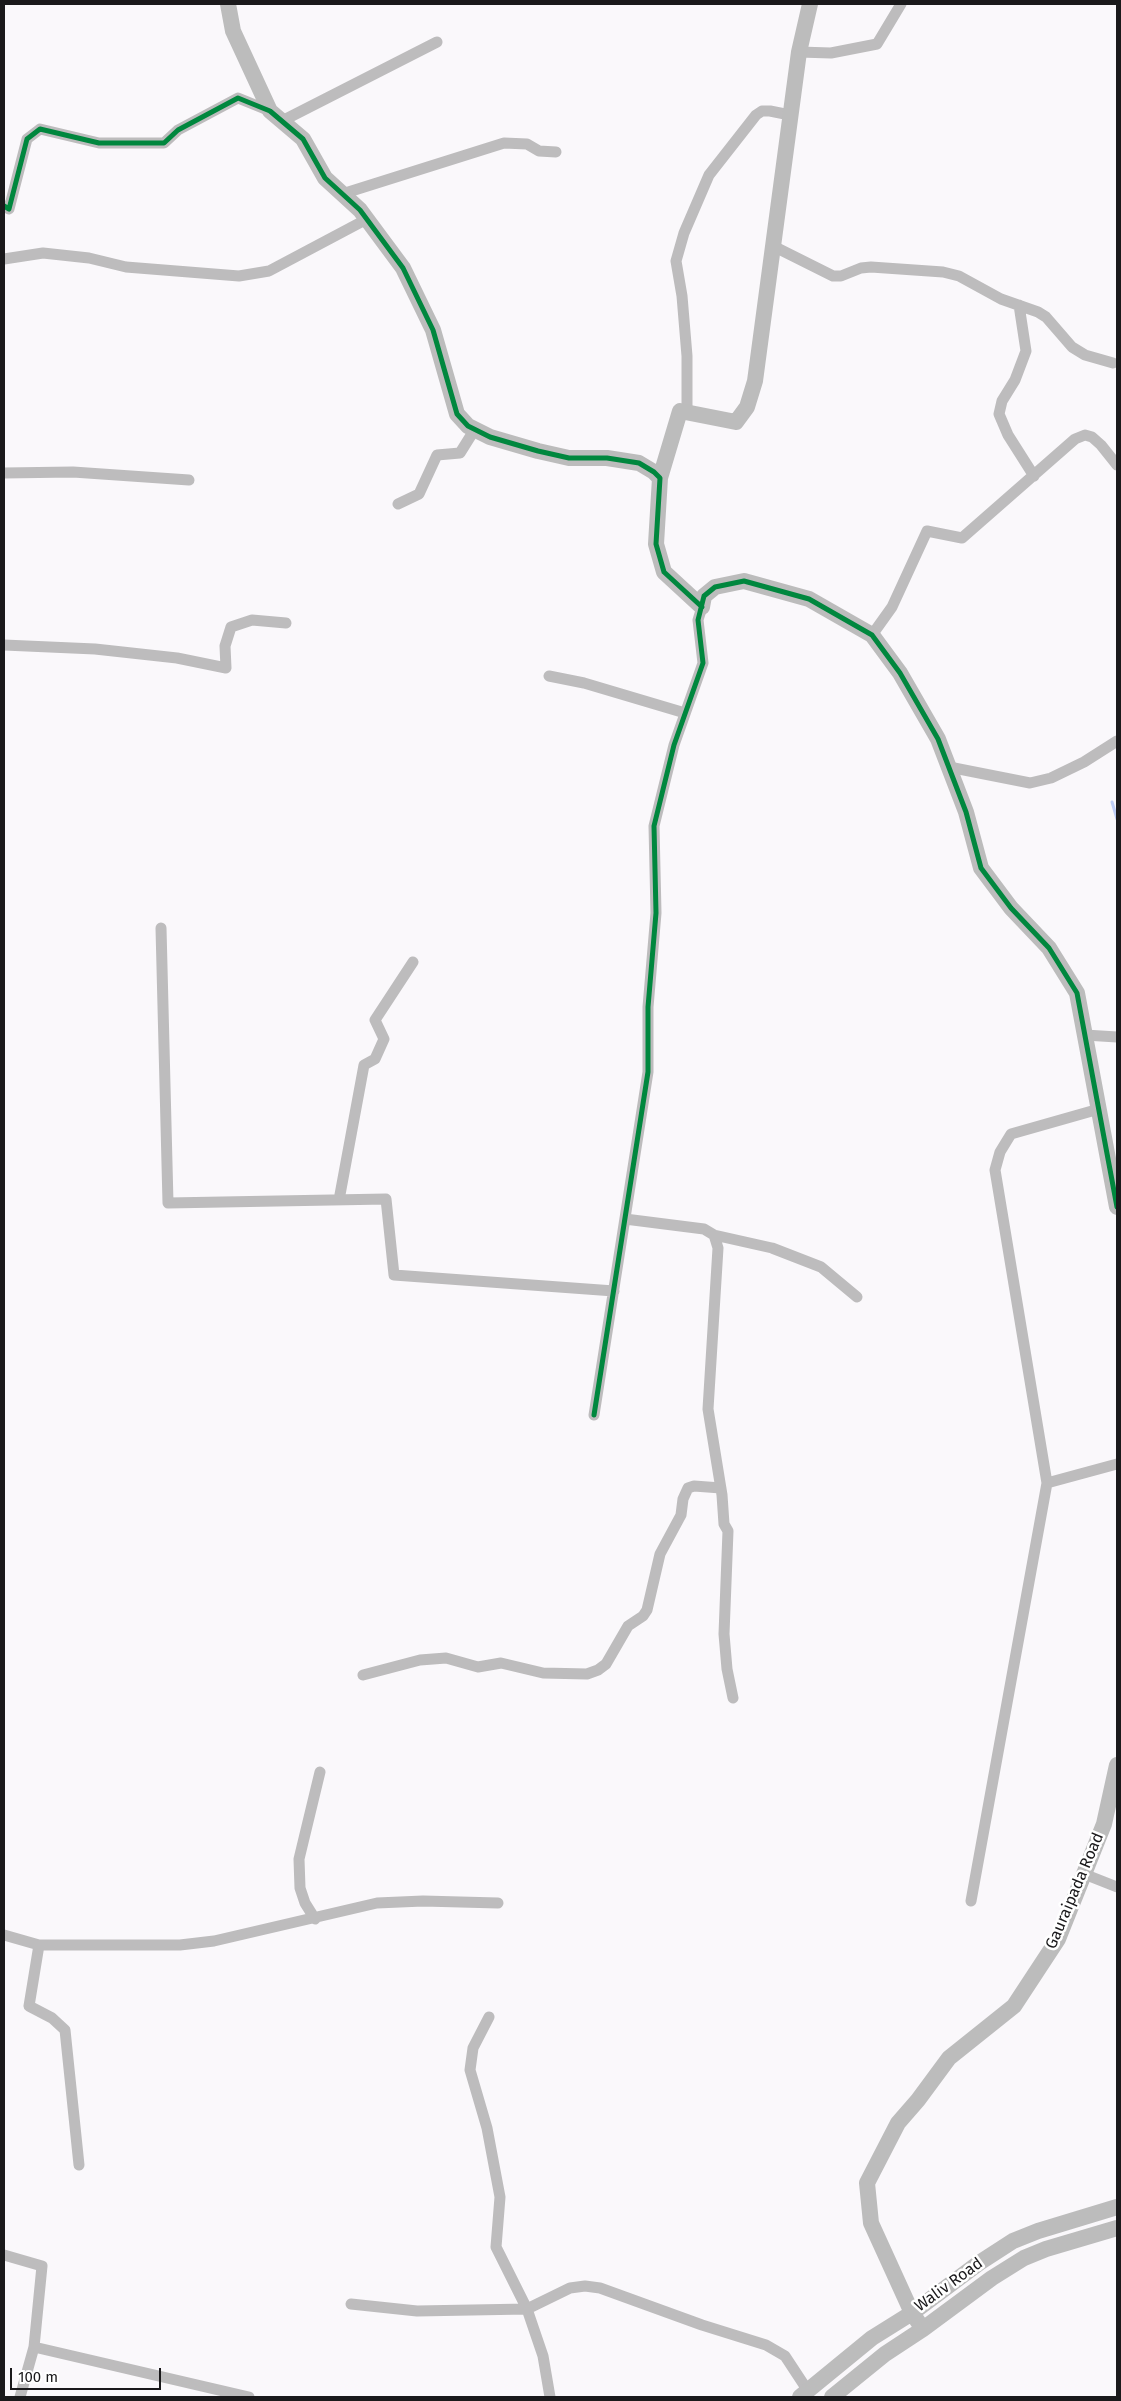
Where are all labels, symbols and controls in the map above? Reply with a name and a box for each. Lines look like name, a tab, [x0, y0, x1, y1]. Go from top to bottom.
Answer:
street label: Gauraipada Road	[1042, 1830, 1108, 1952]
street label: Waliv Road	[911, 2254, 987, 2316]
scale bar	[12, 2358, 164, 2390]
text: 100 m	[18, 2368, 58, 2386]

